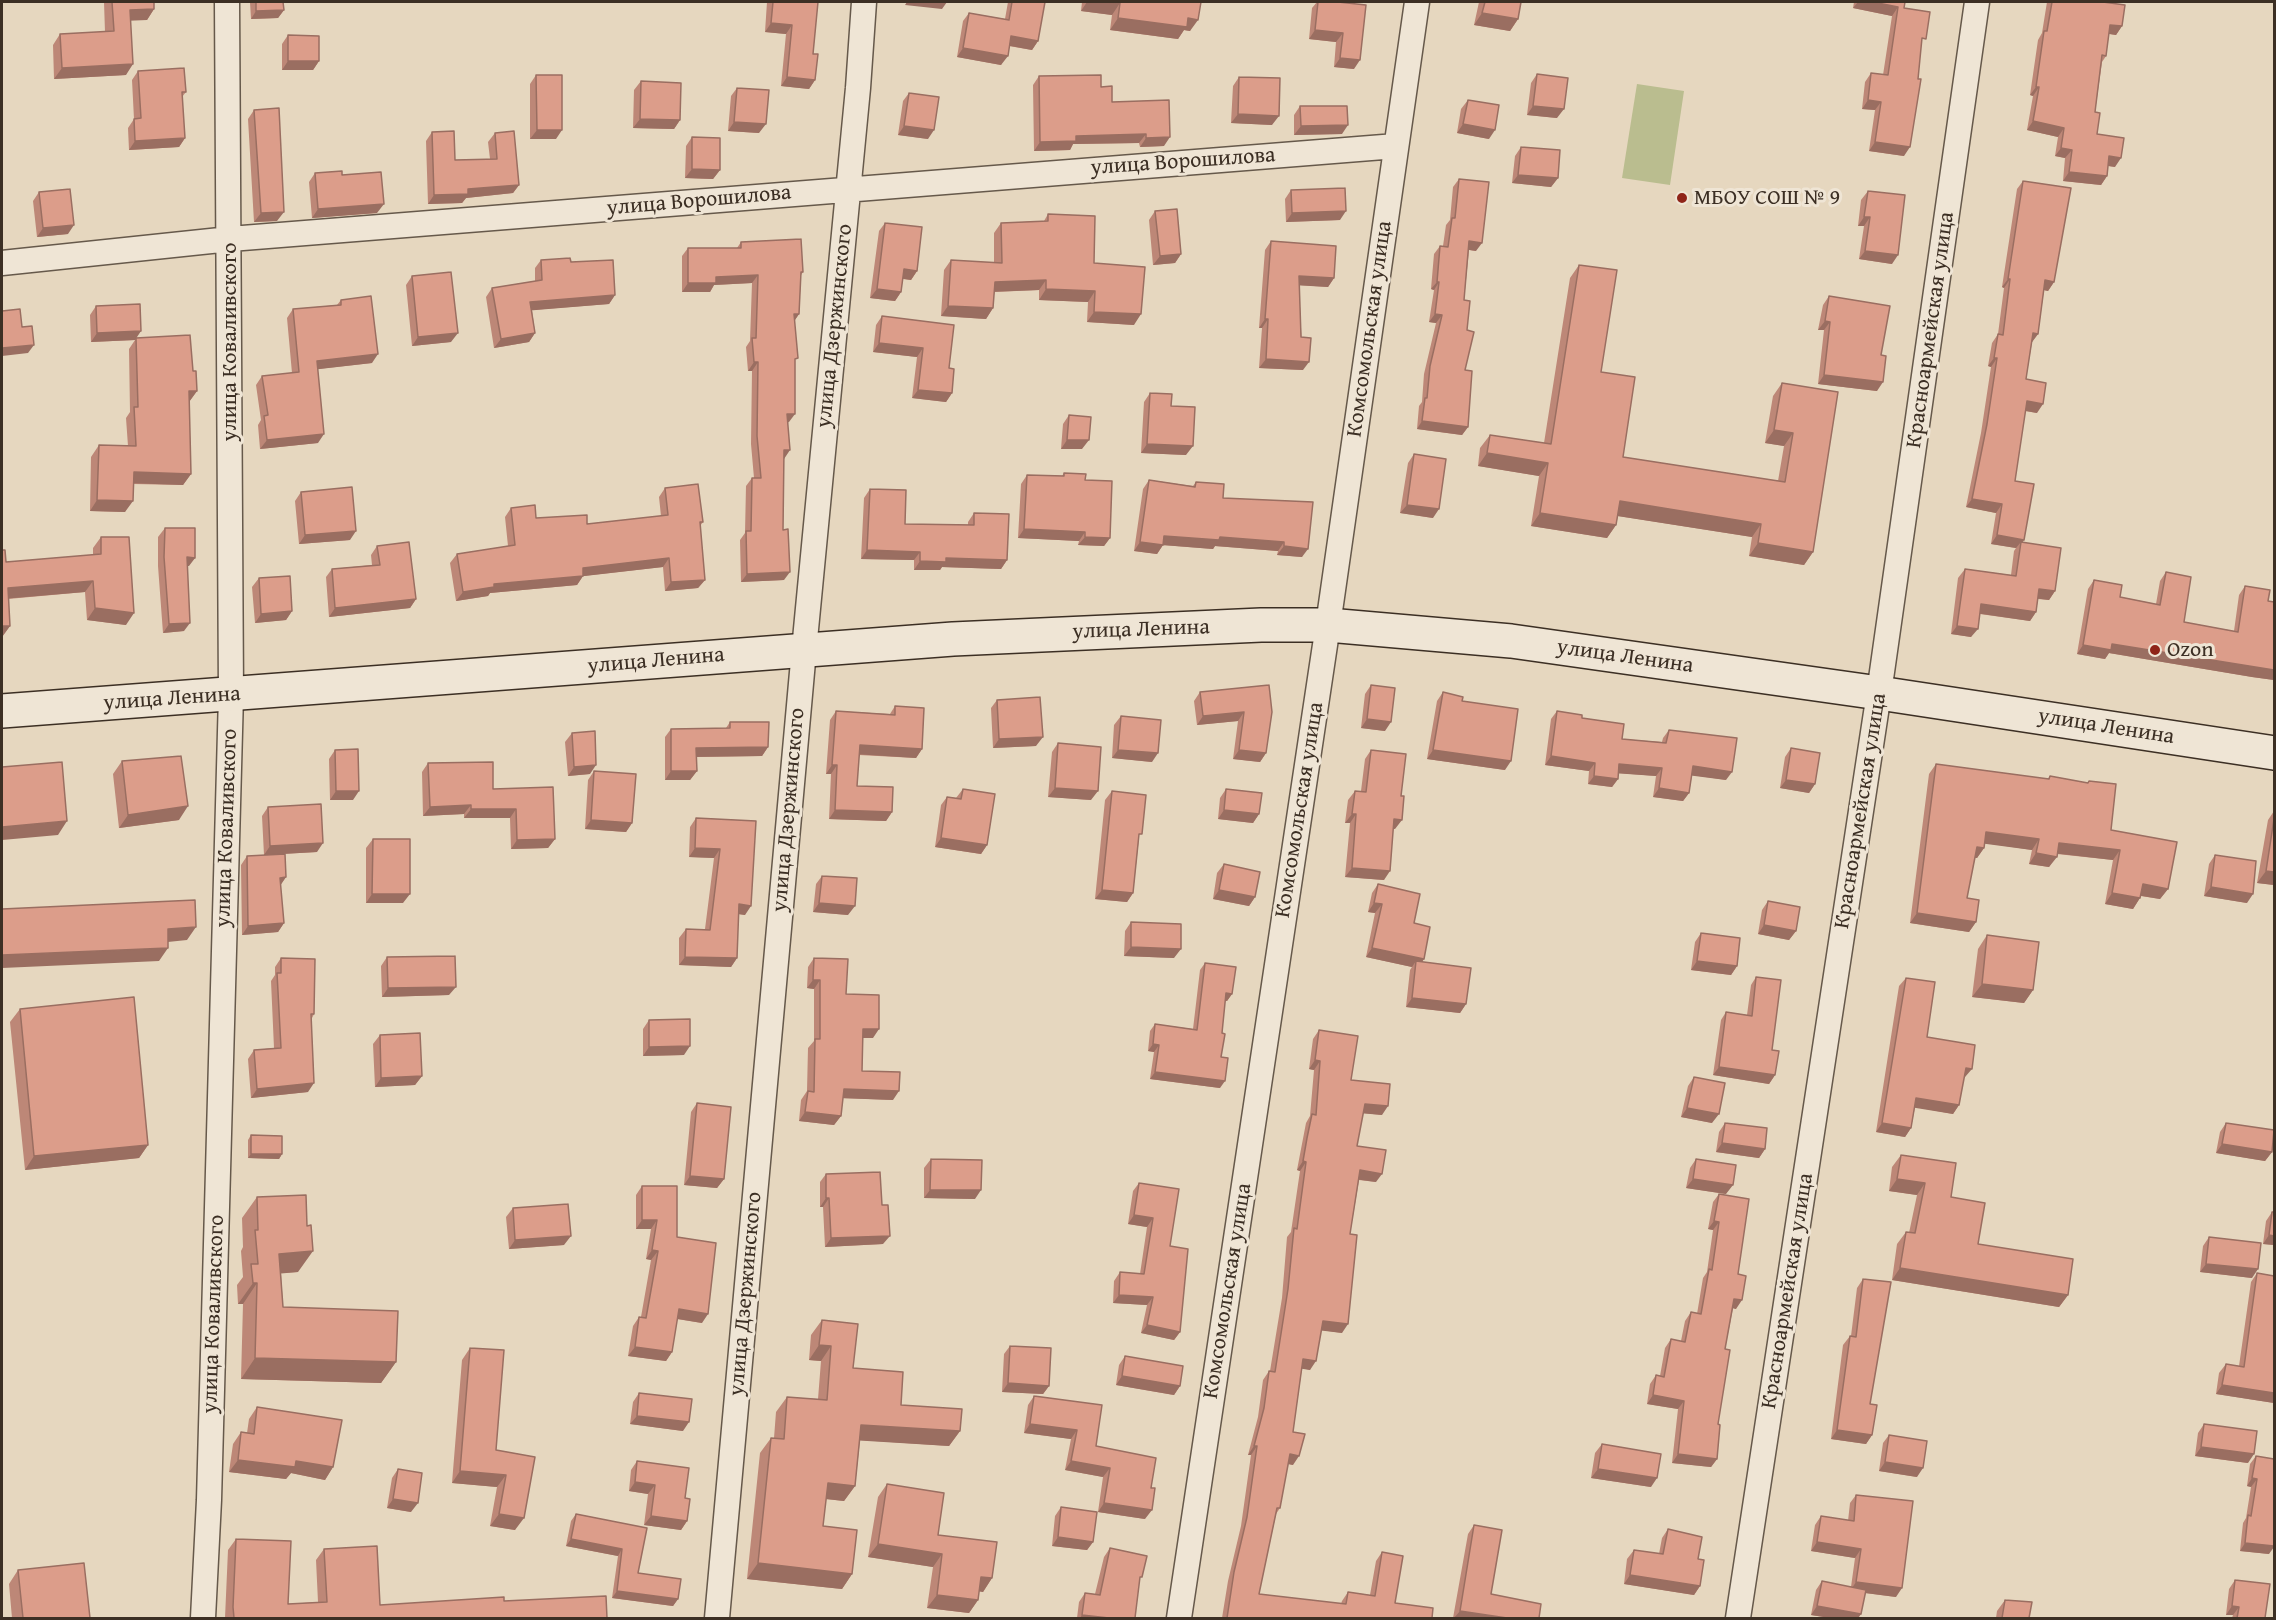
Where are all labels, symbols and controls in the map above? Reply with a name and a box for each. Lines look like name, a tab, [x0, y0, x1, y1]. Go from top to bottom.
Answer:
street label: улица Ворошилова	[1090, 142, 1276, 182]
street label: улица Ворошилова	[606, 180, 792, 222]
place label: МБОУ СОШ № 9	[1694, 185, 1840, 211]
marker: МБОУ СОШ № 9	[1675, 191, 1689, 205]
street label: Красноармейская улица	[1901, 210, 1961, 450]
street label: Комсомольская улица	[1342, 219, 1398, 439]
street label: улица Дзержинского	[811, 223, 859, 429]
street label: улица Коваливского	[217, 242, 243, 442]
street label: улица Ленина	[1072, 614, 1210, 646]
street label: улица Ленина	[1555, 634, 1695, 680]
place label: Ozon	[2167, 637, 2214, 663]
street label: улица Ленина	[586, 642, 726, 680]
marker: Ozon	[2148, 643, 2162, 657]
street label: улица Ленина	[102, 681, 242, 717]
street label: Красноармейская улица	[1829, 691, 1893, 931]
street label: Комсомольская улица	[1270, 700, 1330, 920]
street label: улица Ленина	[2036, 703, 2176, 751]
street label: улица Дзержинского	[767, 707, 811, 913]
street label: улица Коваливского	[210, 728, 244, 928]
street label: Красноармейская улица	[1756, 1171, 1820, 1411]
street label: Комсомольская улица	[1198, 1181, 1258, 1401]
street label: улица Дзержинского	[724, 1191, 768, 1397]
street label: улица Коваливского	[197, 1214, 231, 1414]

